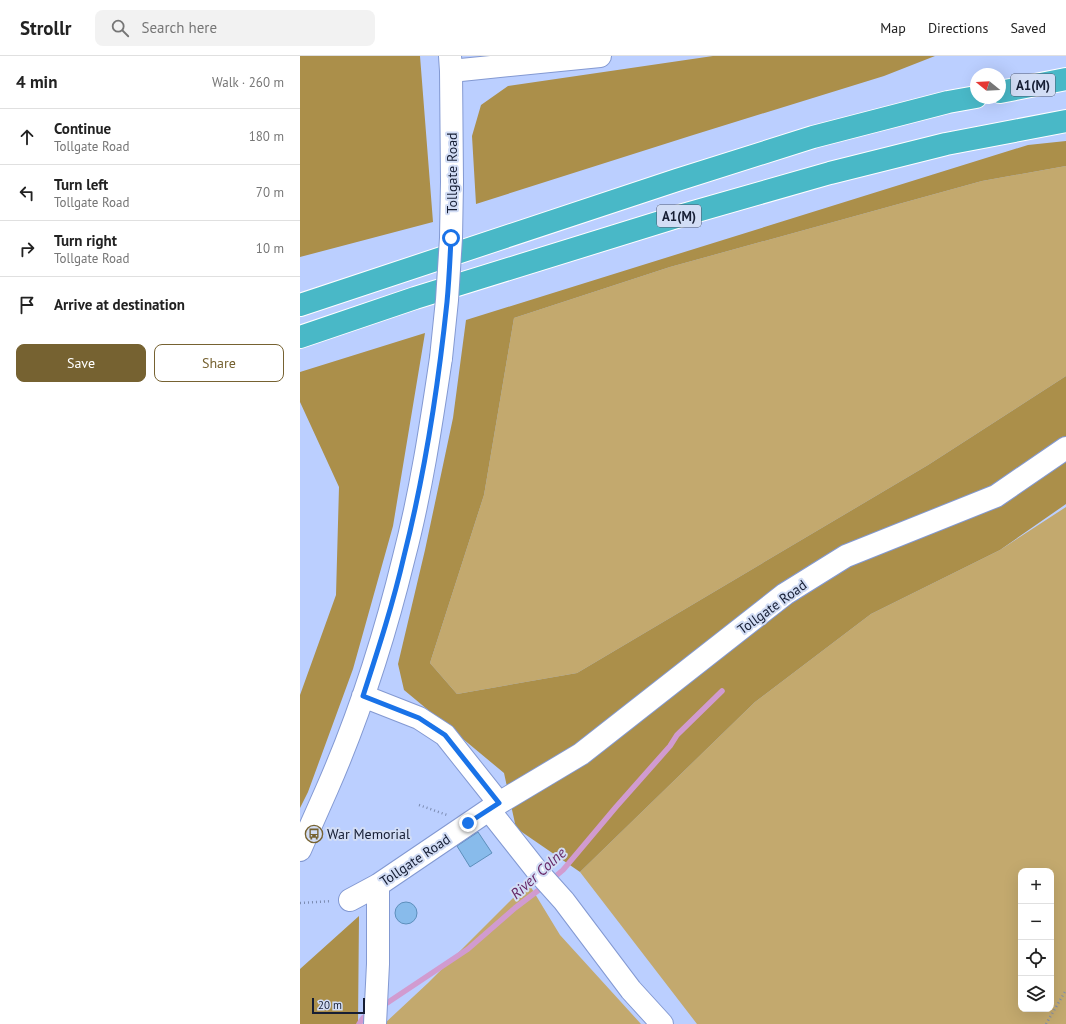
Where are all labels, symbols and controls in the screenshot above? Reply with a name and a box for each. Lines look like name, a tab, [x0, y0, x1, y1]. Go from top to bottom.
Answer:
search box	[95, 10, 375, 46]
text: Strollr	[20, 16, 71, 40]
icon: search	[109, 17, 131, 39]
text: Search here	[141, 18, 217, 37]
text: Map	[880, 19, 906, 37]
text: Directions	[928, 19, 988, 37]
text: Saved	[1010, 19, 1046, 37]
north arrow	[970, 68, 1006, 104]
text: 4 min	[16, 71, 57, 93]
text: Walk · 260 m	[212, 74, 284, 91]
road number: A1(M)	[1011, 74, 1055, 96]
text: Continue	[54, 119, 111, 138]
icon: ahead	[16, 126, 38, 148]
text: 180 m	[249, 128, 284, 145]
street label: Tollgate Road	[443, 132, 461, 214]
text: Tollgate Road	[54, 138, 129, 155]
text: Turn left	[54, 175, 108, 194]
icon: left	[16, 182, 38, 204]
text: 70 m	[256, 184, 284, 201]
text: Tollgate Road	[54, 194, 129, 211]
road number: A1(M)	[657, 205, 701, 227]
route start	[442, 229, 460, 247]
text: Turn right	[54, 231, 117, 250]
icon: right	[16, 238, 38, 260]
text: 10 m	[256, 240, 284, 257]
text: Tollgate Road	[54, 250, 129, 267]
icon: arrive	[16, 294, 38, 316]
text: Arrive at destination	[54, 295, 185, 314]
button: Save	[16, 344, 146, 382]
button: Share	[154, 344, 284, 382]
street label: Tollgate Road	[734, 576, 810, 638]
route end	[459, 814, 477, 832]
bus stop icon: War Memorial	[304, 824, 324, 844]
place label: War Memorial	[327, 825, 410, 843]
street label: Tollgate Road	[376, 830, 454, 890]
water label: River Colne	[506, 843, 570, 903]
map controls	[1018, 868, 1054, 1012]
button: +	[1018, 868, 1054, 904]
button: −	[1018, 904, 1054, 940]
button: locate	[1018, 940, 1054, 976]
button: layers	[1018, 976, 1054, 1012]
scale bar	[312, 996, 365, 1015]
text: 20 m	[318, 998, 342, 1012]

